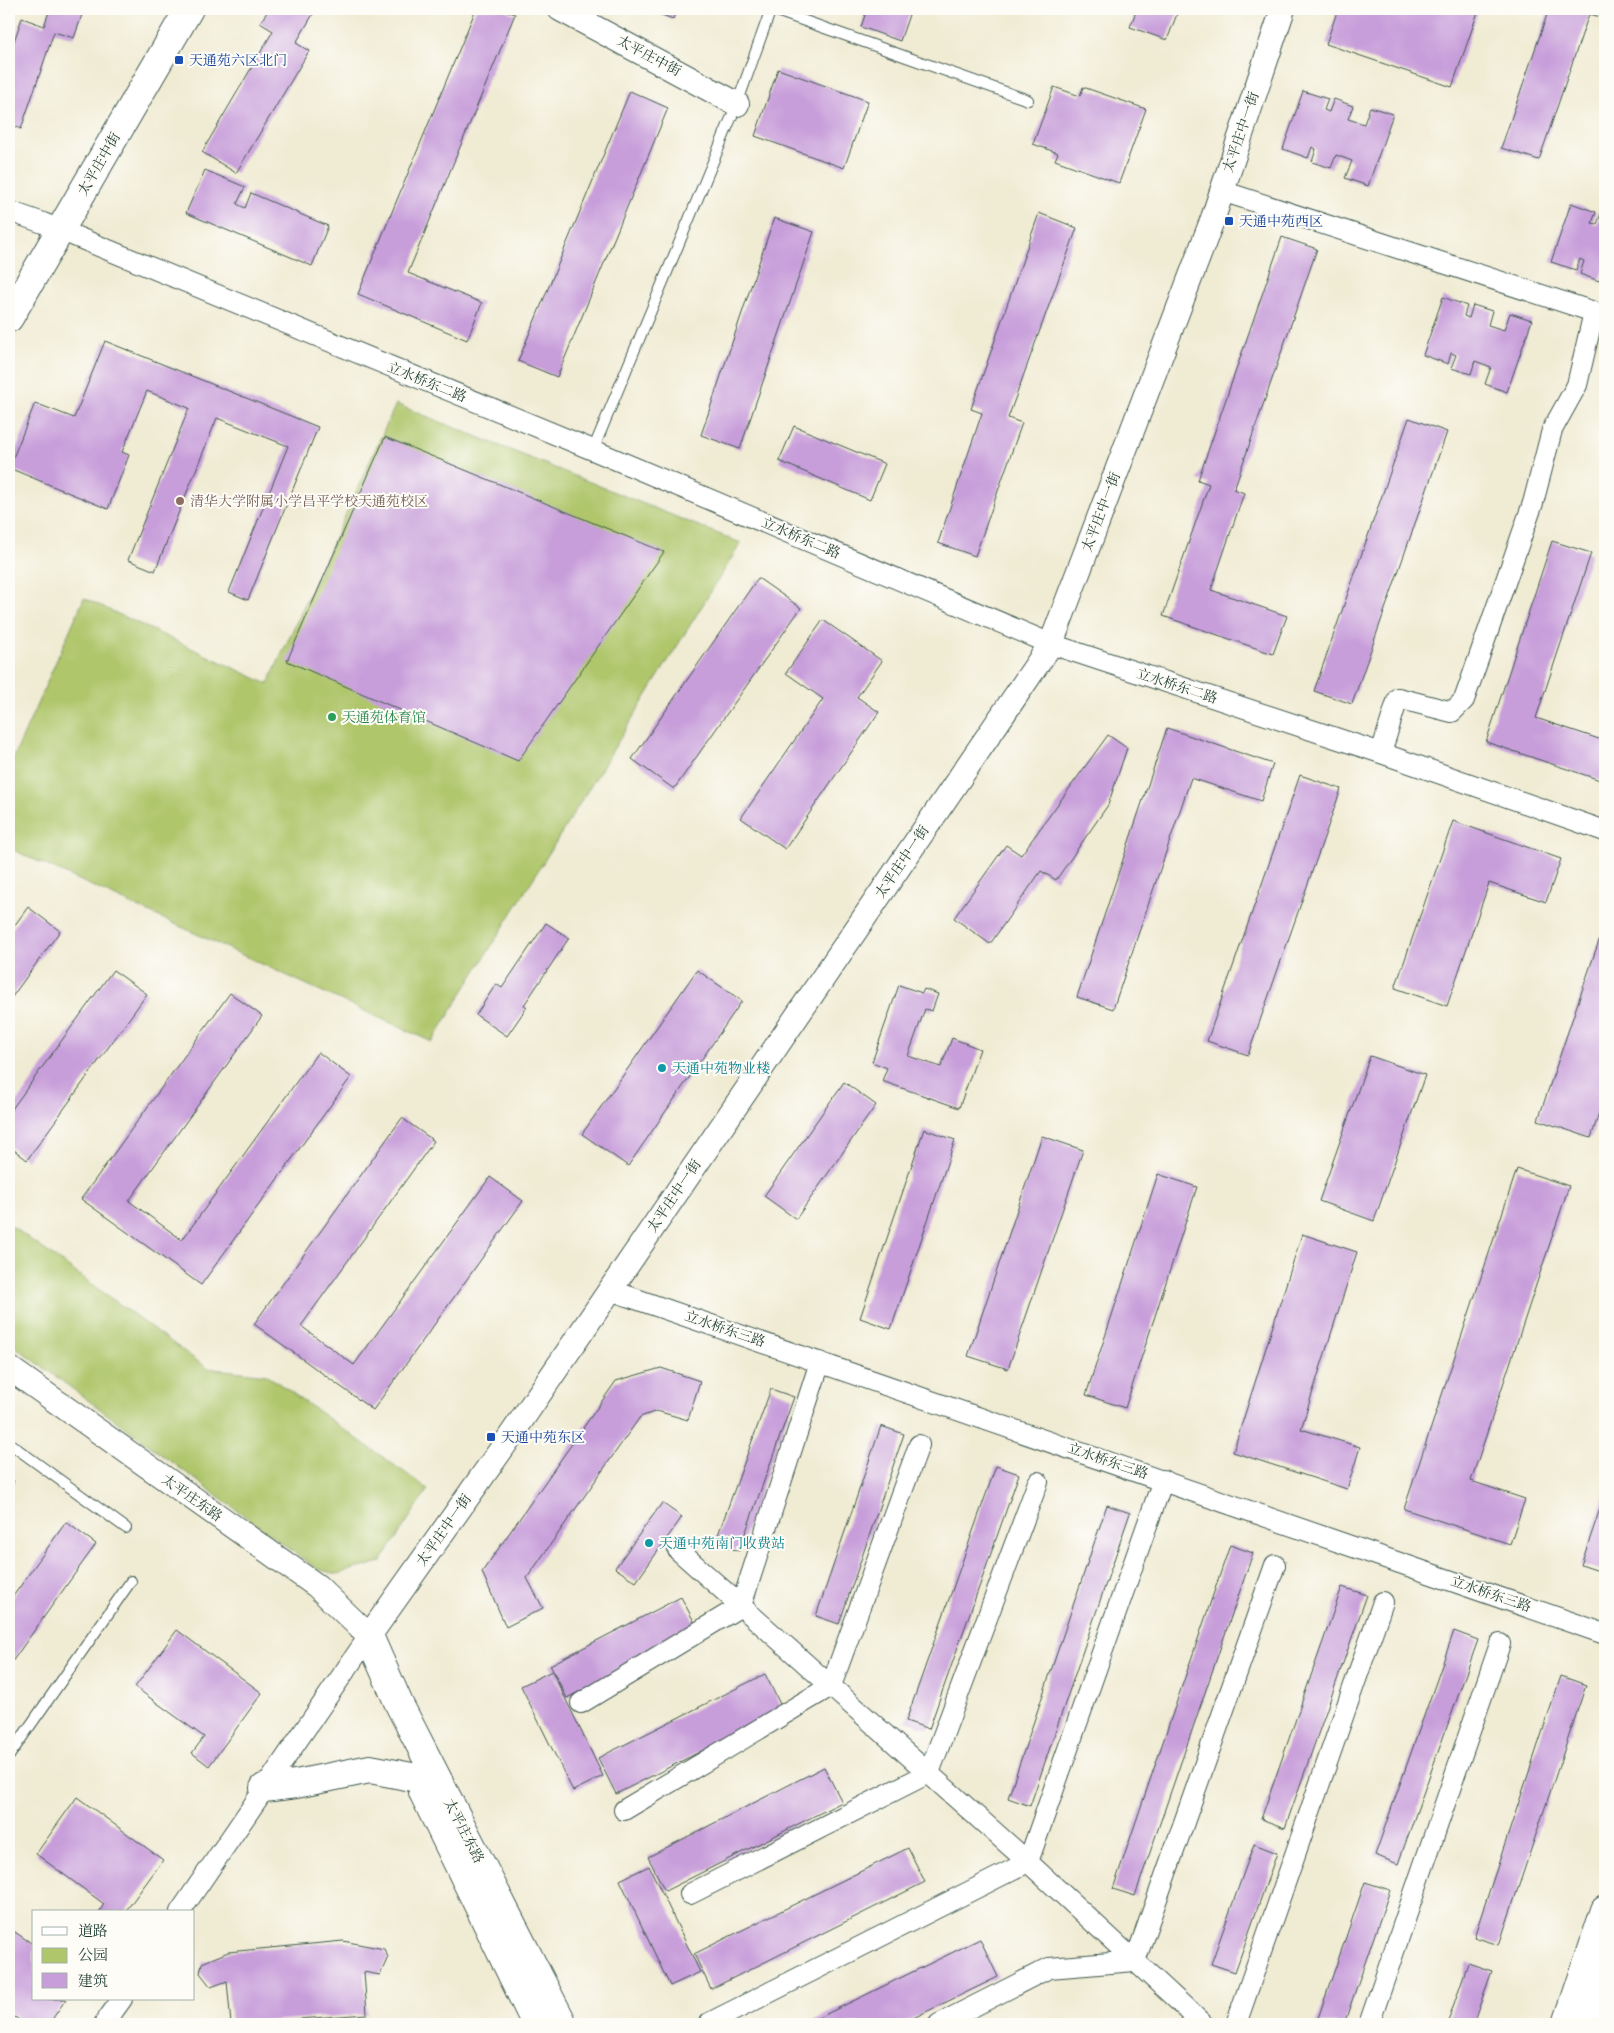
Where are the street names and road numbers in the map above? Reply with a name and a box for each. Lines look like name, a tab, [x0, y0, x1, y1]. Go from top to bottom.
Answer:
street label: 太平庄中街	[614, 32, 684, 80]
street label: 太平庄中一街	[1219, 90, 1263, 174]
street label: 太平庄中街	[74, 129, 124, 199]
street label: 立水桥东二路	[385, 358, 469, 406]
street label: 太平庄中一街	[1078, 470, 1124, 554]
street label: 立水桥东二路	[759, 514, 843, 562]
street label: 立水桥东二路	[1134, 665, 1220, 707]
street label: 太平庄中一街	[871, 822, 933, 902]
street label: 太平庄中一街	[643, 1156, 705, 1236]
street label: 立水桥东三路	[683, 1307, 767, 1351]
street label: 立水桥东三路	[1066, 1439, 1150, 1483]
street label: 太平庄东路	[158, 1471, 226, 1525]
street label: 太平庄中一街	[413, 1491, 475, 1569]
street label: 立水桥东三路	[1449, 1572, 1533, 1616]
street label: 太平庄东路	[441, 1796, 487, 1866]

